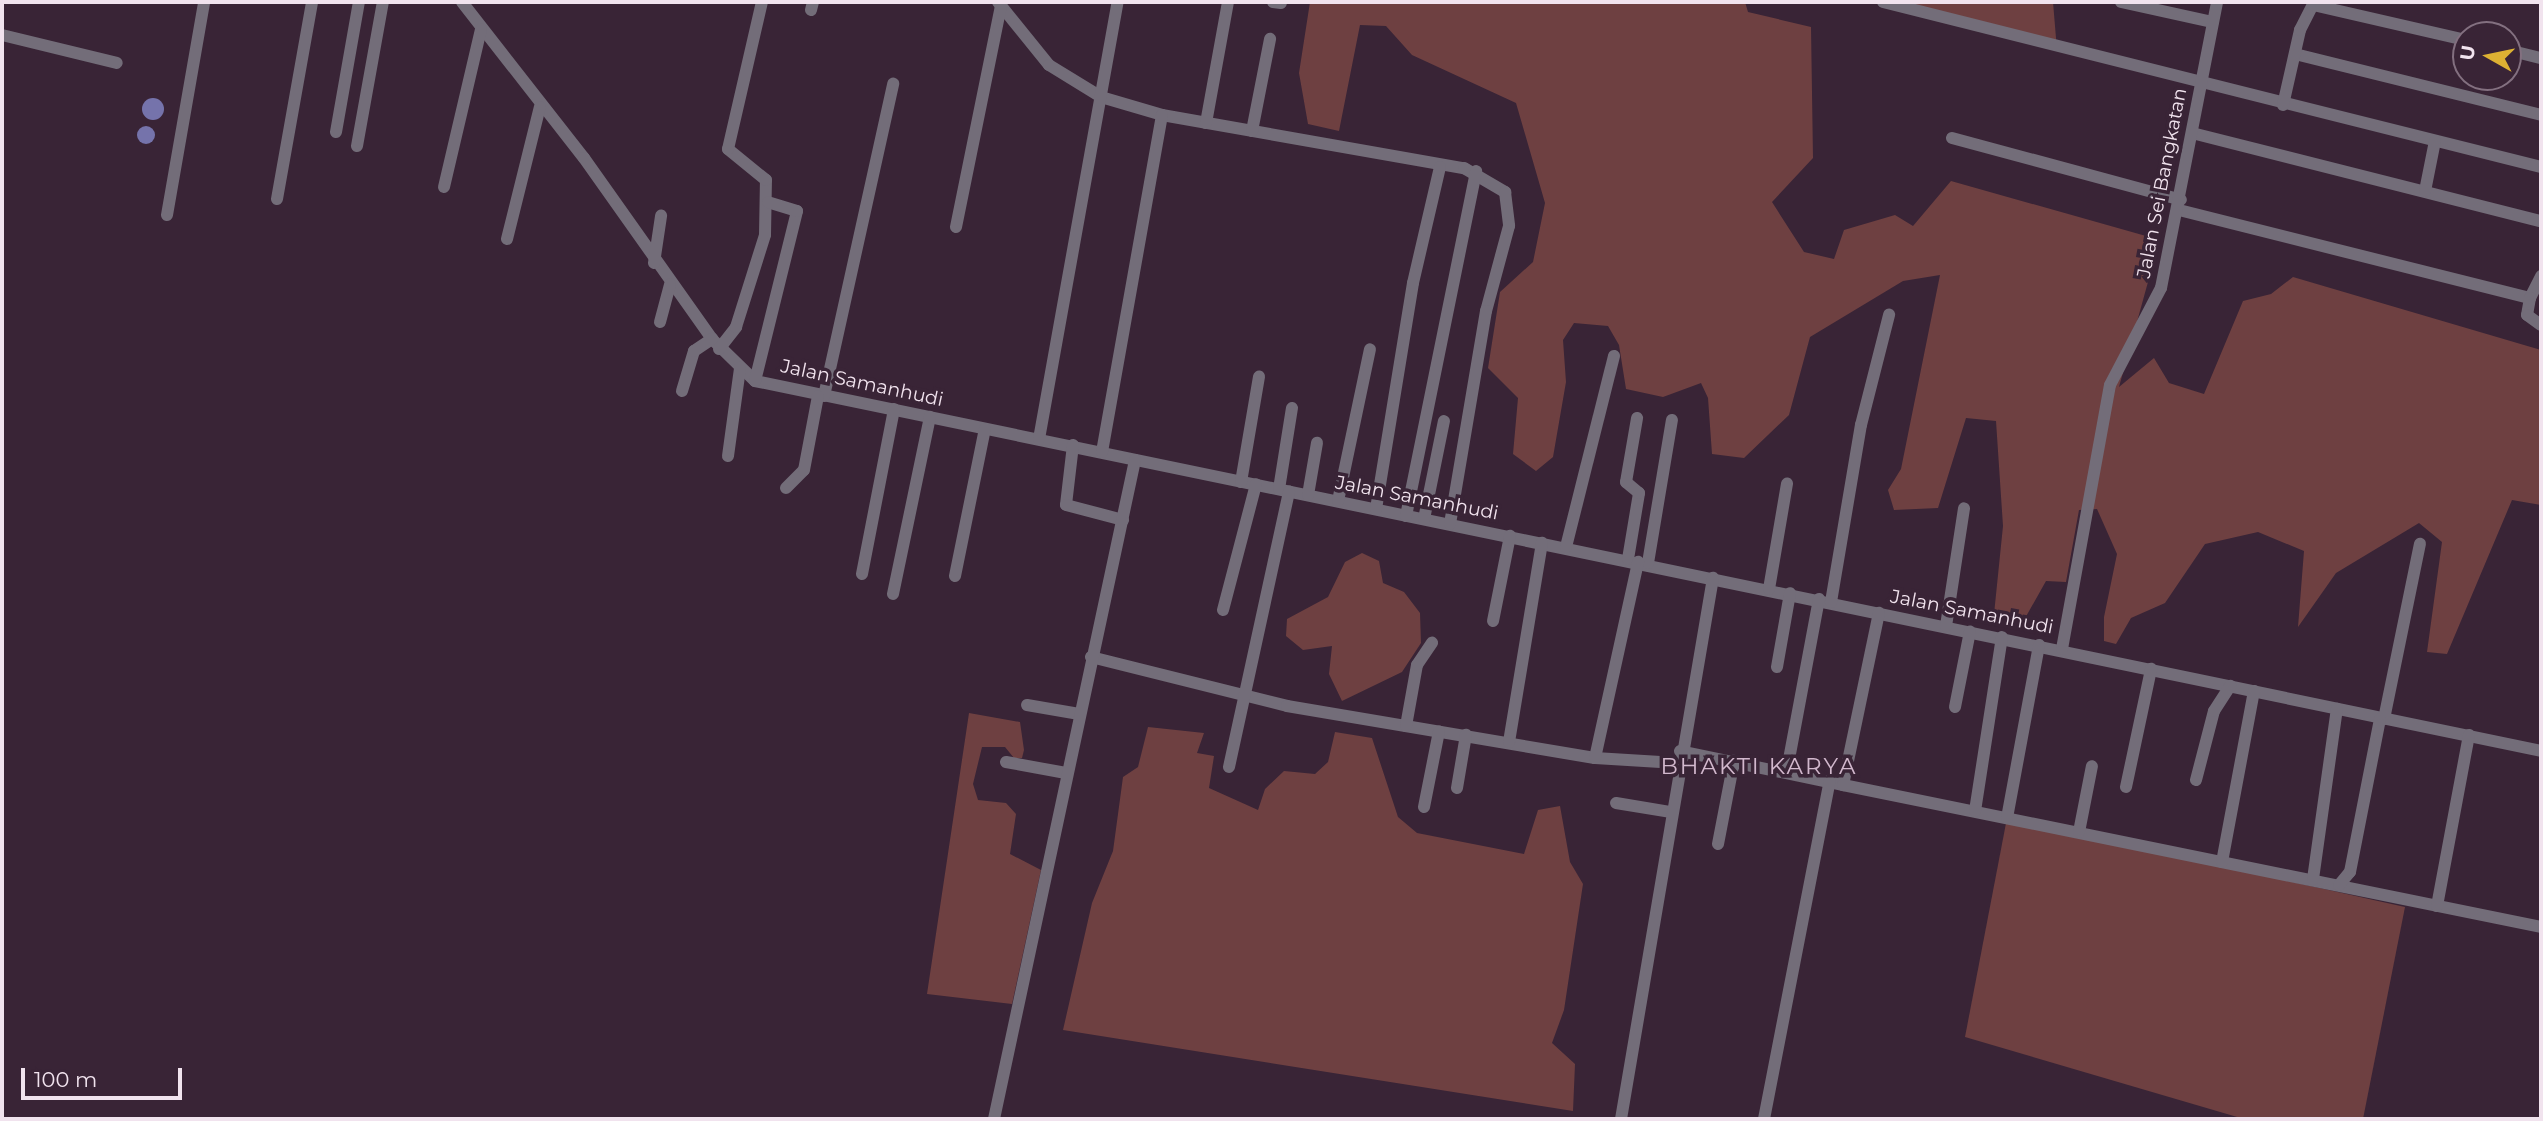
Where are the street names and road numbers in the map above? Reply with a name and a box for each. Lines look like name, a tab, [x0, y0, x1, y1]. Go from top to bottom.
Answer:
street label: Jalan Sei Bangkatan	[2132, 86, 2192, 280]
street label: Jalan Samanhudi	[779, 355, 945, 411]
street label: Jalan Samanhudi	[1334, 471, 1500, 525]
street label: Jalan Samanhudi	[1889, 585, 2055, 639]

